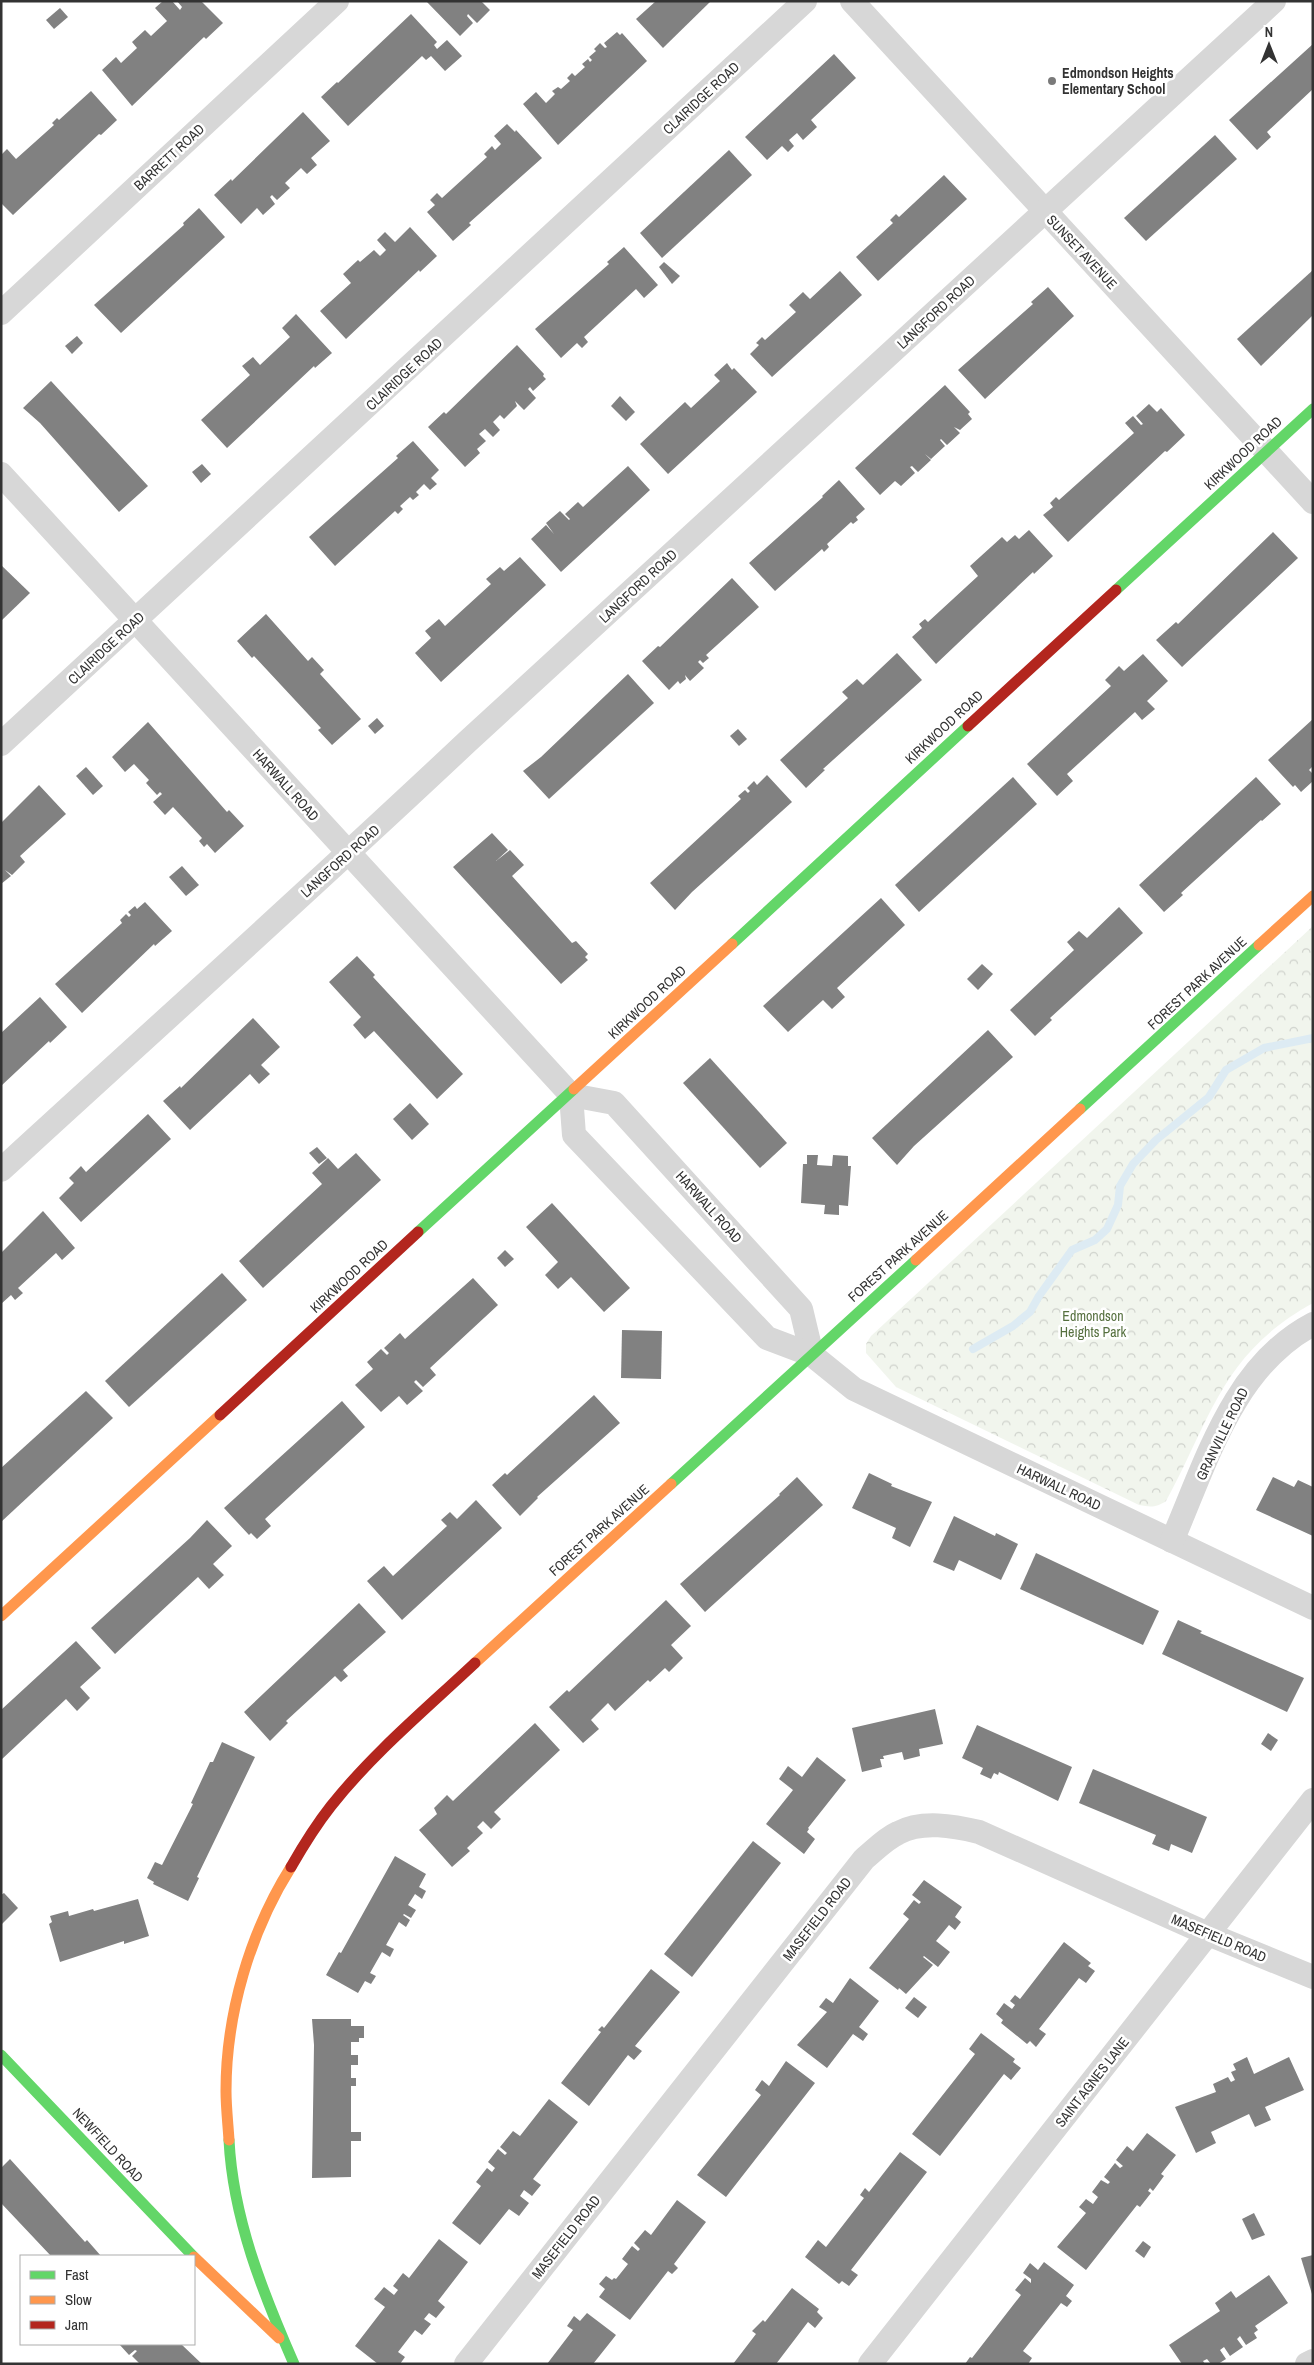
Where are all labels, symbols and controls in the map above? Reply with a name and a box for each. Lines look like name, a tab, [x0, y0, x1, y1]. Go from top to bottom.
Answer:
north arrow	[1244, 20, 1294, 70]
text: N	[1265, 23, 1273, 41]
street label: CLAIRIDGE ROAD	[659, 58, 743, 138]
place label: Edmondson Heights Elementary School	[1062, 64, 1174, 98]
marker: Edmondson Heights Elementary School	[1046, 75, 1058, 87]
street label: BARRETT ROAD	[130, 120, 208, 194]
street label: SUNSET AVENUE	[1043, 211, 1121, 293]
street label: LANGFORD ROAD	[893, 271, 979, 353]
street label: CLAIRIDGE ROAD	[362, 334, 446, 414]
street label: KIRKWOOD ROAD	[1200, 412, 1286, 494]
street label: LANGFORD ROAD	[595, 545, 681, 627]
street label: CLAIRIDGE ROAD	[64, 608, 148, 688]
street label: KIRKWOOD ROAD	[901, 686, 987, 768]
street label: HARWALL ROAD	[249, 745, 323, 825]
street label: LANGFORD ROAD	[297, 821, 383, 901]
street label: FOREST PARK AVENUE	[1144, 932, 1250, 1034]
street label: KIRKWOOD ROAD	[604, 961, 690, 1043]
street label: HARWALL ROAD	[672, 1167, 746, 1247]
street label: FOREST PARK AVENUE	[844, 1206, 952, 1306]
street label: KIRKWOOD ROAD	[306, 1235, 392, 1317]
park label: Edmondson Heights Park	[1060, 1307, 1126, 1341]
street label: GRANVILLE ROAD	[1192, 1385, 1252, 1483]
street label: HARWALL ROAD	[1014, 1460, 1104, 1514]
street label: FOREST PARK AVENUE	[545, 1480, 653, 1580]
street label: MASEFIELD ROAD	[779, 1873, 855, 1965]
street label: MASEFIELD ROAD	[1169, 1910, 1269, 1966]
street label: SAINT AGNES LANE	[1051, 2033, 1133, 2131]
street label: NEWFIELD ROAD	[69, 2104, 147, 2186]
street label: MASEFIELD ROAD	[528, 2191, 604, 2283]
legend	[20, 2255, 195, 2345]
text: Fast	[65, 2264, 89, 2285]
text: Slow	[65, 2289, 92, 2310]
text: Jam	[65, 2314, 88, 2335]

